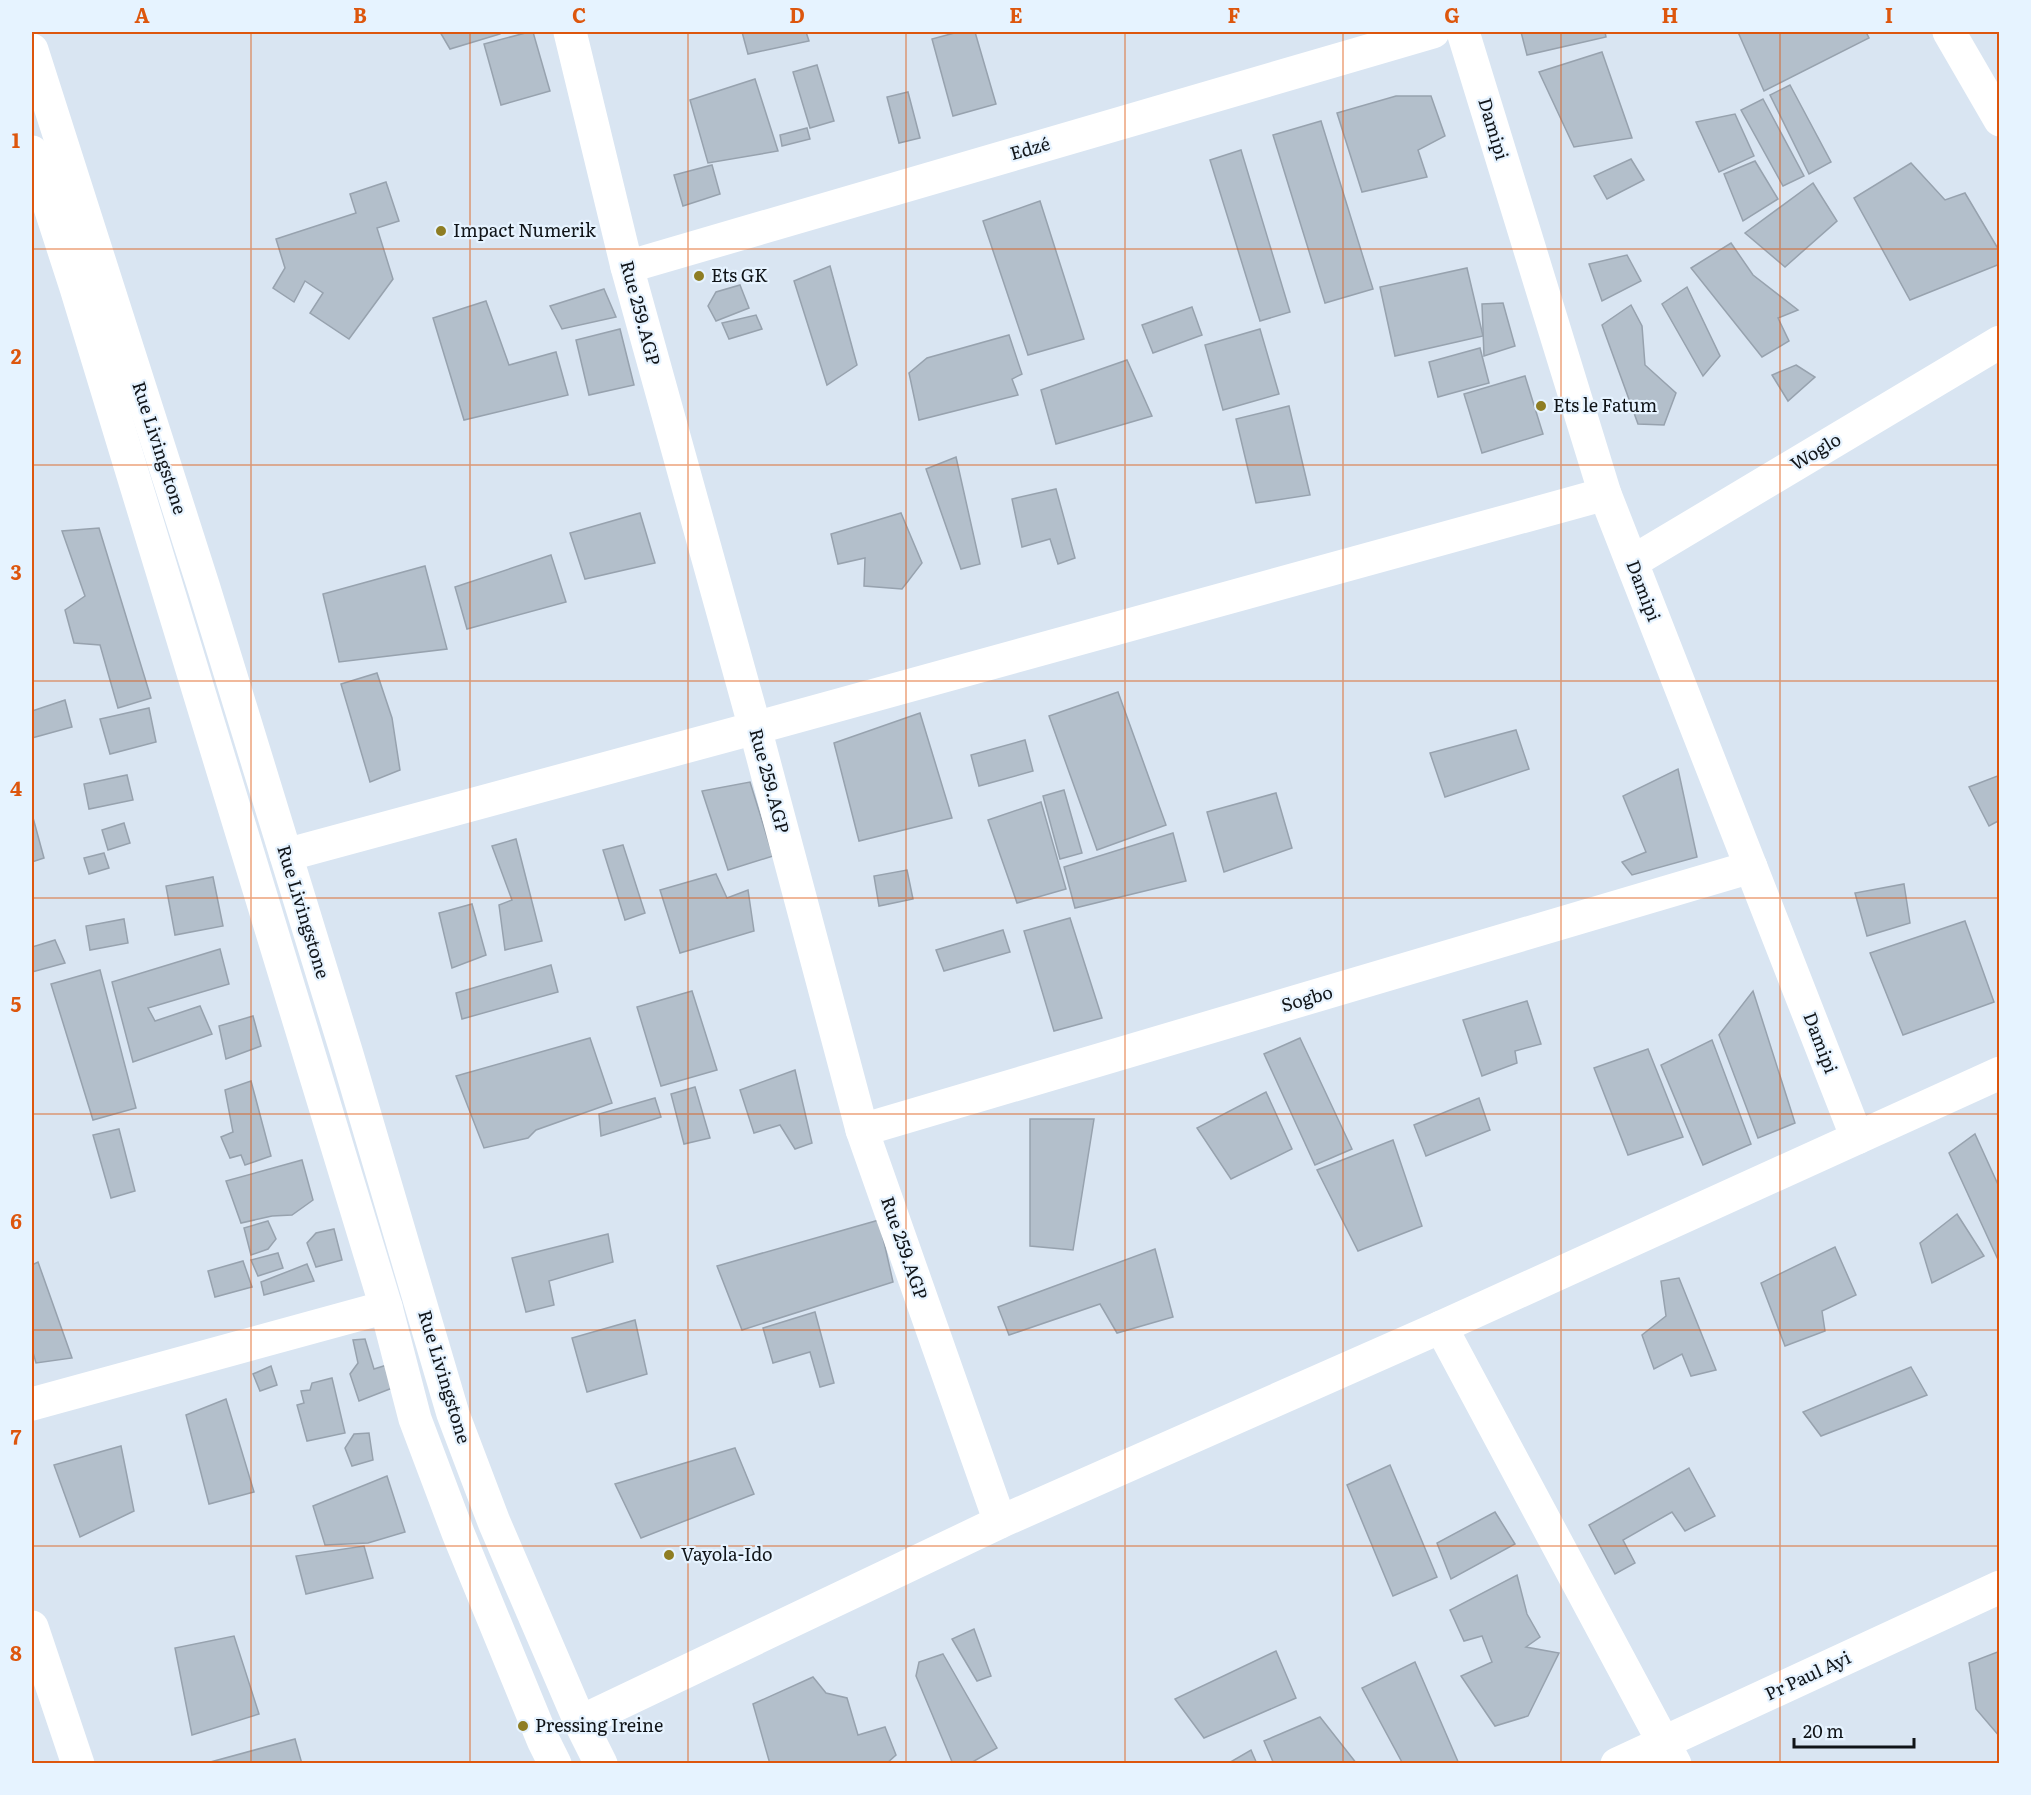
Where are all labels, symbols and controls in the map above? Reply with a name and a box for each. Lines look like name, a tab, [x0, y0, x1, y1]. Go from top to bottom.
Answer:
text: A	[134, 0, 150, 29]
text: B	[353, 0, 367, 29]
text: C	[572, 0, 586, 29]
text: D	[789, 0, 805, 29]
text: E	[1009, 0, 1023, 29]
text: F	[1228, 0, 1241, 29]
text: G	[1444, 0, 1460, 29]
text: H	[1662, 0, 1678, 29]
text: I	[1885, 0, 1893, 29]
street label: Damipi	[1472, 94, 1517, 163]
text: 1	[12, 124, 20, 154]
street label: Edzé	[1006, 129, 1053, 166]
place label: Impact Numerik	[453, 216, 597, 243]
marker: Impact Numerik	[434, 224, 448, 238]
street label: Rue 259.AGP	[614, 257, 668, 368]
place label: Ets GK	[711, 261, 768, 288]
marker: Ets GK	[692, 269, 706, 283]
text: 2	[11, 340, 22, 370]
street label: Rue Livingstone	[126, 378, 195, 518]
place label: Ets le Fatum	[1553, 391, 1657, 418]
marker: Ets le Fatum	[1534, 399, 1548, 413]
street label: Woglo	[1785, 425, 1846, 476]
text: 3	[10, 556, 22, 586]
street label: Damipi	[1620, 556, 1668, 625]
street label: Rue 259.AGP	[743, 725, 797, 836]
text: 4	[10, 772, 22, 802]
street label: Rue Livingstone	[271, 841, 338, 982]
street label: Sogbo	[1278, 977, 1336, 1018]
text: 5	[11, 988, 22, 1018]
street label: Damipi	[1797, 1008, 1845, 1077]
street label: Rue 259.AGP	[875, 1192, 936, 1303]
text: 6	[10, 1205, 22, 1235]
street label: Rue Livingstone	[412, 1306, 479, 1447]
text: 7	[11, 1421, 22, 1451]
place label: Vayola-Ido	[681, 1540, 773, 1567]
marker: Vayola-Ido	[662, 1548, 676, 1562]
text: 8	[10, 1637, 22, 1667]
street label: Pr Paul Ayi	[1760, 1643, 1855, 1706]
place label: Pressing Ireine	[535, 1711, 663, 1738]
scale bar	[1794, 1711, 1914, 1749]
text: 20 m	[1803, 1717, 1844, 1744]
marker: Pressing Ireine	[516, 1719, 530, 1733]

